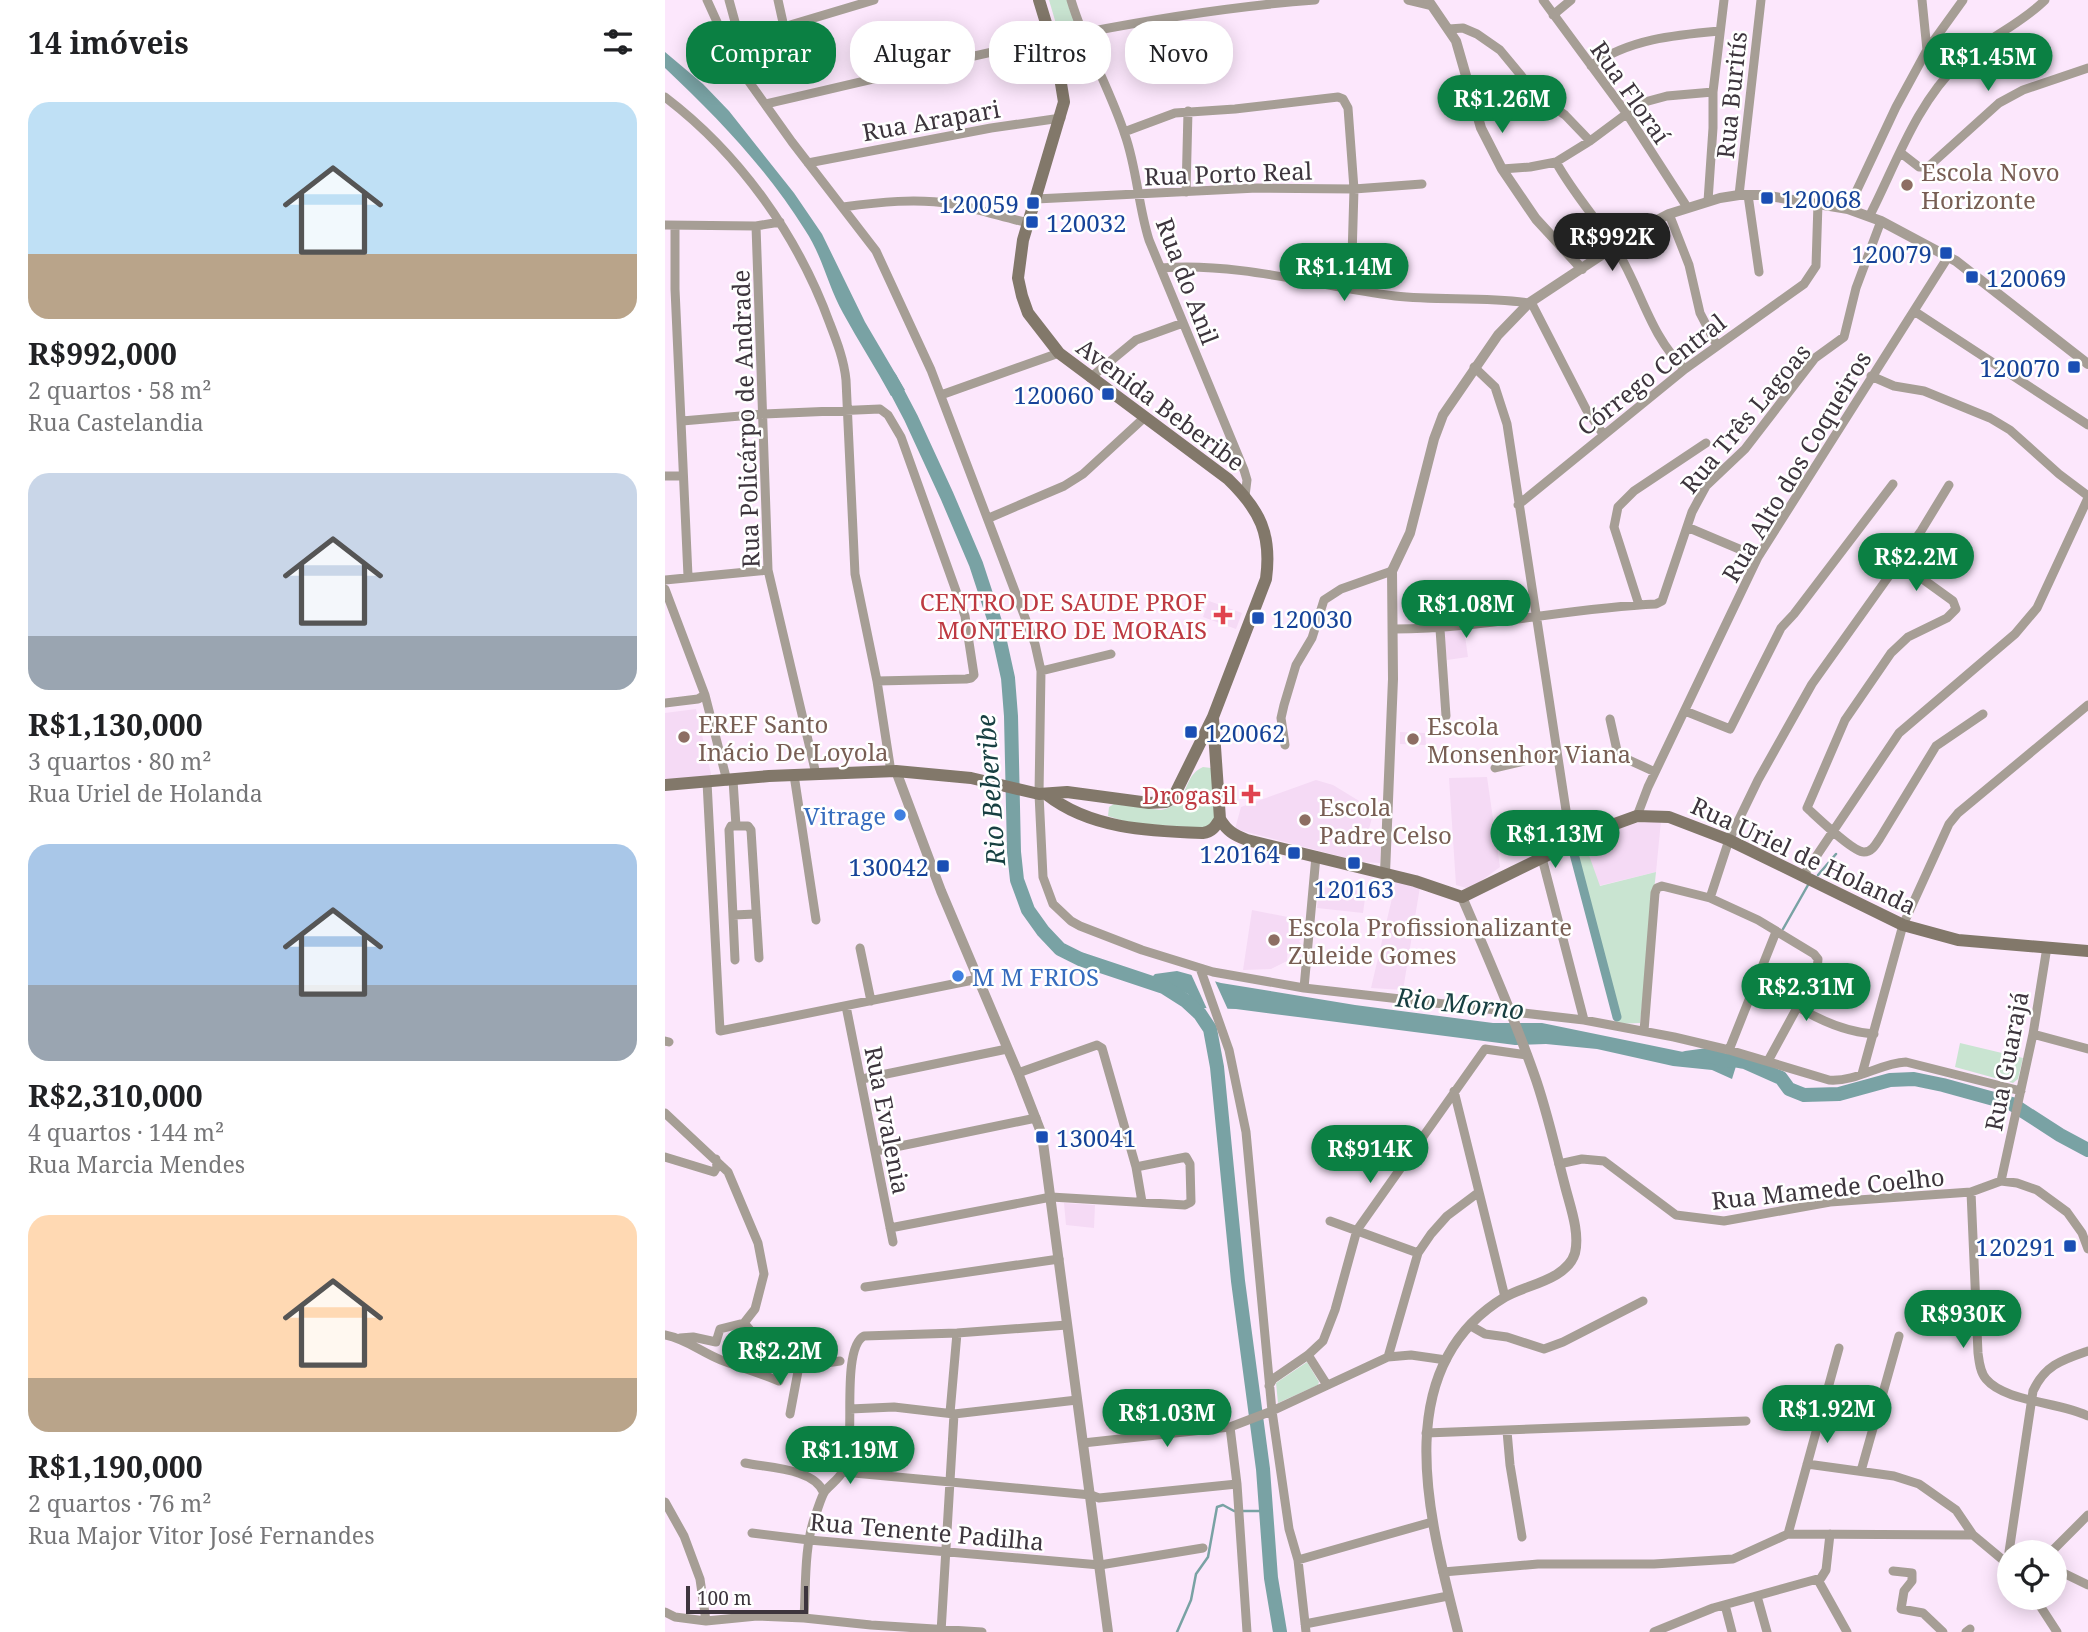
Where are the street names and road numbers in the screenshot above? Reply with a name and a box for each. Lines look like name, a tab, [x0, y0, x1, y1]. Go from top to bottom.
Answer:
street label: Rua Buritís	[1708, 30, 1754, 160]
street label: Rua Floraí	[1584, 34, 1679, 150]
street label: Rua Arapari	[860, 92, 1003, 148]
street label: Rua Porto Real	[1143, 154, 1313, 192]
street label: Rua do Anil	[1149, 213, 1227, 350]
street label: Rua Policárpo de Andrade	[723, 269, 767, 569]
street label: Córrego Central	[1570, 305, 1733, 443]
street label: Avenida Beberibe	[1070, 330, 1252, 478]
street label: Rua Três Lagoas	[1673, 336, 1817, 500]
street label: Rua Alto dos Coqueiros	[1714, 344, 1878, 588]
street label: Rua Uriel de Holanda	[1686, 788, 1922, 922]
street label: Rua Guarajá	[1976, 988, 2036, 1134]
street label: Rua Evalenia	[857, 1043, 919, 1197]
street label: Rua Mamede Coelho	[1710, 1159, 1946, 1217]
street label: Rua Tenente Padilha	[808, 1504, 1046, 1558]

